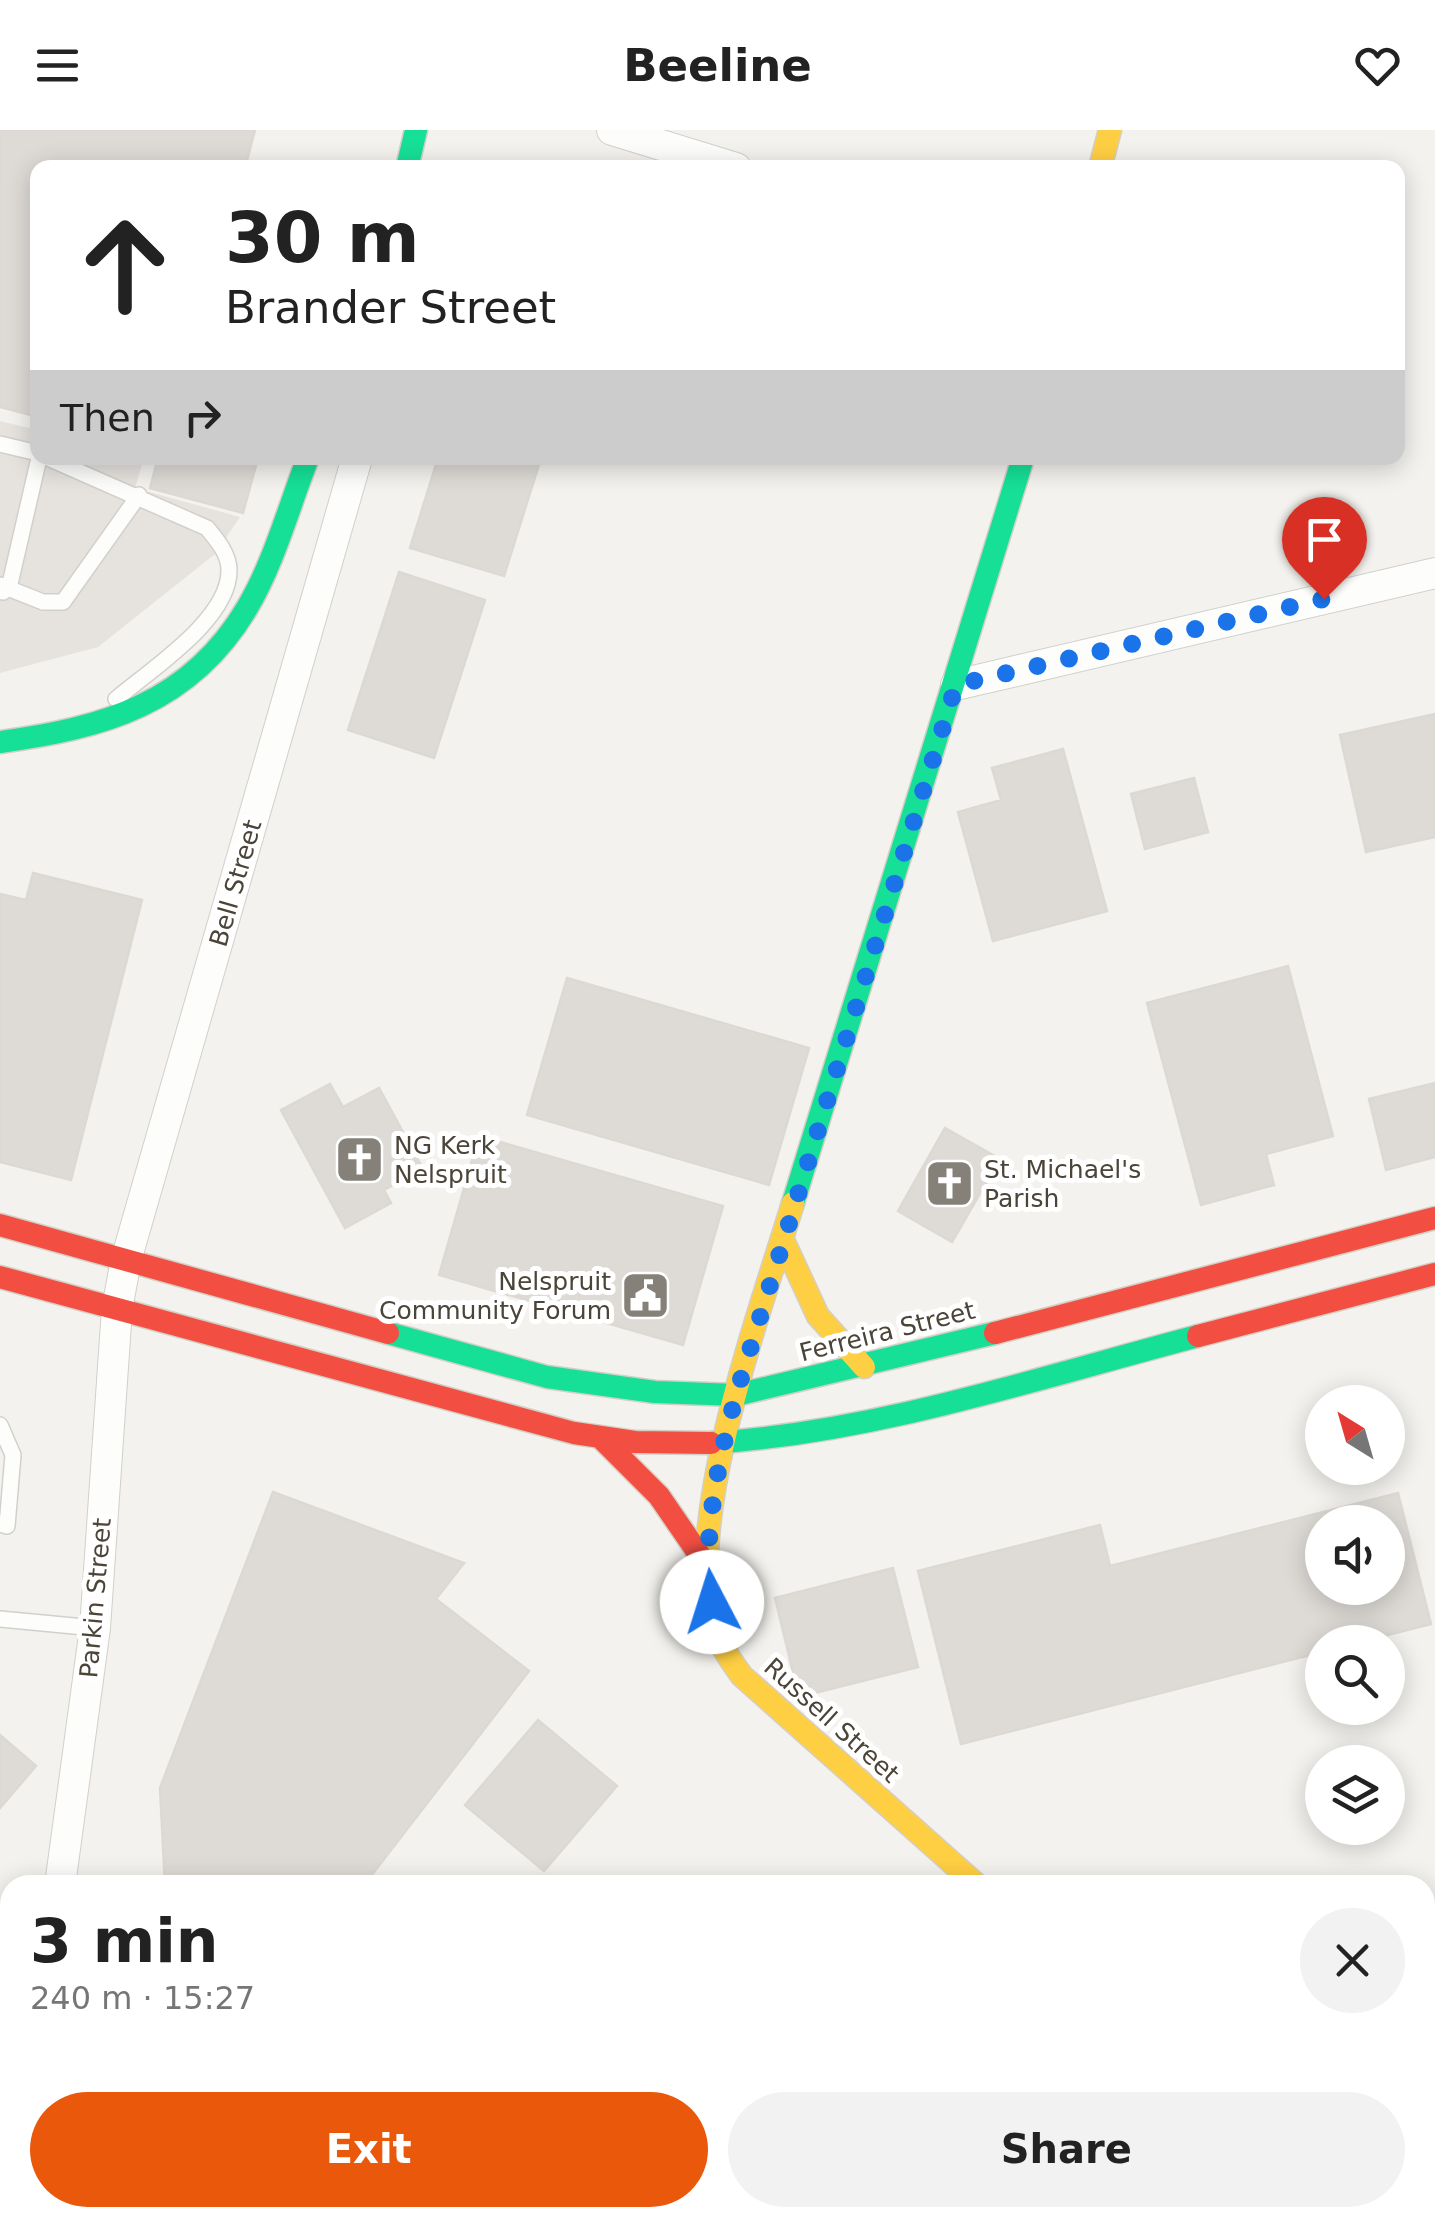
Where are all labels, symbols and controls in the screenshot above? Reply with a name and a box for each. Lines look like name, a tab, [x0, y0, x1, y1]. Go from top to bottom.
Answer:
icon: menu	[30, 38, 85, 93]
icon: heart	[1350, 38, 1405, 93]
text: Beeline	[623, 39, 812, 92]
text: 30 m	[225, 197, 420, 279]
icon: ahead	[60, 200, 190, 330]
text: Brander Street	[225, 281, 556, 334]
icon: right	[175, 390, 230, 445]
text: Then	[60, 396, 155, 440]
pin	[1282, 497, 1367, 600]
icon: arrive	[1297, 512, 1352, 567]
street label: Bell Street	[204, 816, 267, 950]
place label: NG Kerk Nelspruit	[394, 1131, 507, 1189]
church icon: NG Kerk Nelspruit	[333, 1133, 385, 1185]
place label: St. Michael's Parish	[984, 1155, 1141, 1213]
church icon: St. Michael's Parish	[923, 1157, 975, 1209]
place label: Nelspruit Community Forum	[379, 1267, 611, 1325]
public building icon: Nelspruit Community Forum	[620, 1269, 672, 1321]
street label: Ferreira Street	[796, 1296, 978, 1367]
north arrow	[1305, 1385, 1405, 1485]
map controls	[1305, 1385, 1405, 1845]
button: sound	[1305, 1505, 1405, 1605]
street label: Parkin Street	[74, 1517, 117, 1679]
position arrow	[660, 1550, 764, 1654]
button: search	[1305, 1625, 1405, 1725]
street label: Russell Street	[758, 1652, 905, 1789]
button: layers	[1305, 1745, 1405, 1845]
text: 3 min	[30, 1906, 218, 1976]
button: close	[1300, 1908, 1405, 2013]
text: 240 m · 15:27	[30, 1979, 255, 2017]
button: Exit	[30, 2092, 708, 2207]
button: Share	[728, 2092, 1405, 2207]

